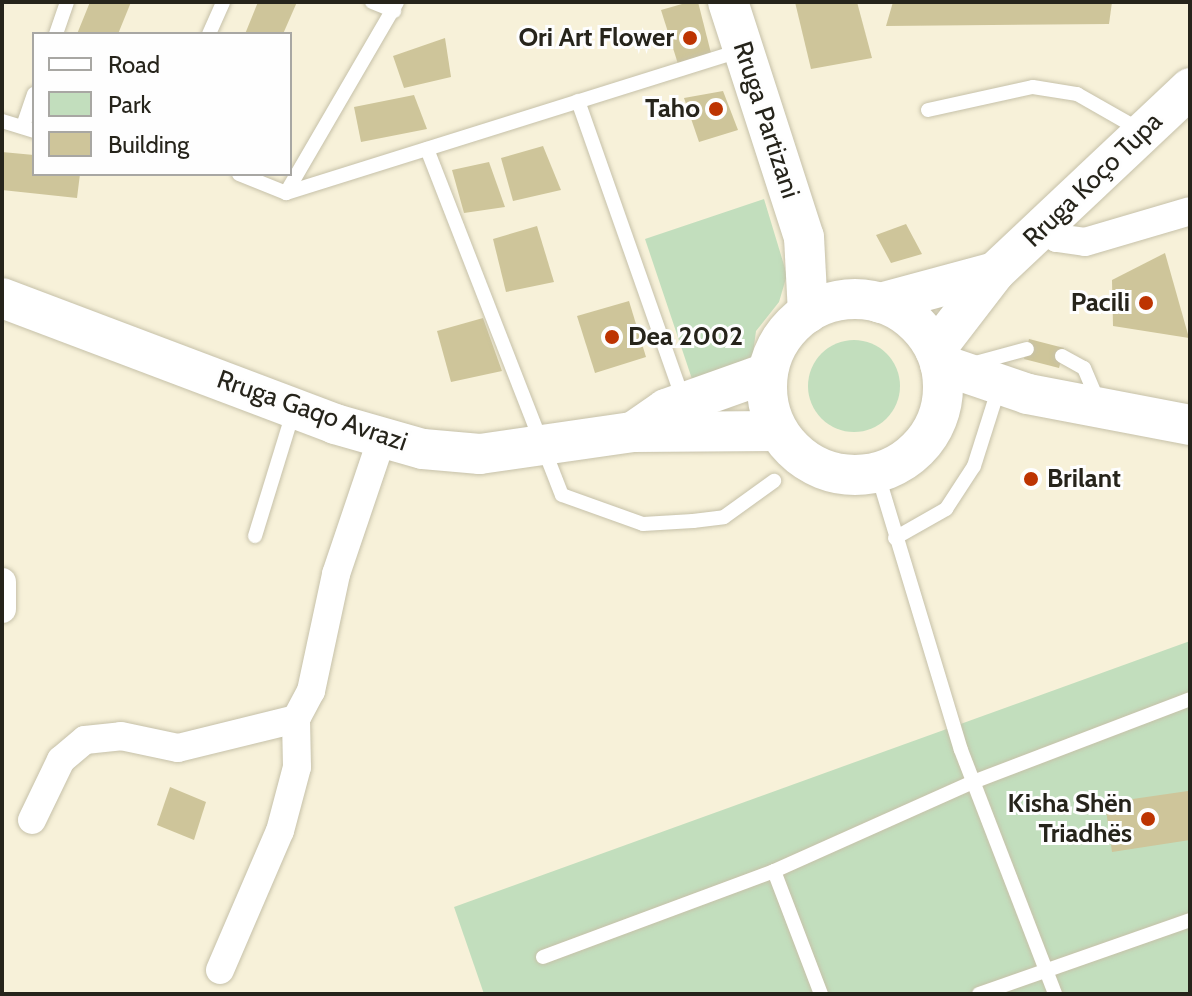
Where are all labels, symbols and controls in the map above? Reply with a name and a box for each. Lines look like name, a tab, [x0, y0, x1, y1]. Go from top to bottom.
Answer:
place label: Ori Art Flower	[519, 22, 674, 54]
marker: Ori Art Flower	[681, 29, 699, 47]
legend	[32, 32, 292, 176]
street label: Rruga Partizani	[726, 38, 806, 202]
text: Road	[108, 50, 160, 79]
text: Park	[108, 90, 151, 119]
place label: Taho	[645, 93, 700, 125]
marker: Taho	[707, 100, 725, 118]
street label: Rruga Koço Tupa	[1017, 106, 1169, 254]
text: Building	[108, 130, 189, 159]
place label: Pacili	[1071, 287, 1130, 319]
marker: Pacili	[1137, 294, 1155, 312]
place label: Dea 2002	[628, 321, 743, 353]
marker: Dea 2002	[603, 328, 621, 346]
street label: Rruga Gaqo Avrazi	[213, 364, 411, 458]
place label: Brilant	[1047, 463, 1121, 495]
marker: Brilant	[1022, 470, 1040, 488]
place label: Kisha Shën Triadhës	[1008, 788, 1132, 850]
marker: Kisha Shën Triadhës	[1139, 810, 1157, 828]

